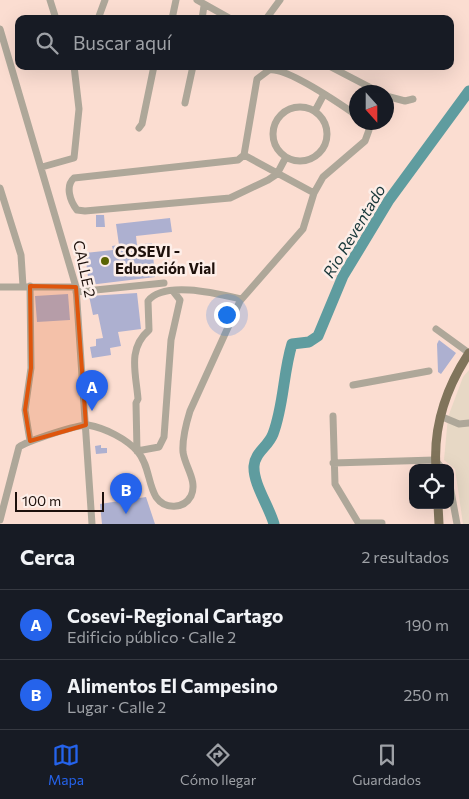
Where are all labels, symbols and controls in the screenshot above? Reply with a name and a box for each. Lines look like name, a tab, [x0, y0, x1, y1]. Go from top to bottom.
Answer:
search box	[15, 15, 454, 70]
icon: search	[33, 29, 61, 57]
text: Buscar aquí	[73, 31, 172, 54]
north arrow	[349, 85, 394, 130]
water label: Rio Reventado	[318, 181, 389, 281]
street label: CALLE 2	[70, 239, 100, 299]
place label: COSEVI - Educación Vial	[115, 242, 215, 277]
marker: COSEVI - Educación Vial	[99, 255, 111, 267]
your location	[214, 302, 240, 328]
pin: A	[76, 370, 108, 411]
map controls	[409, 464, 454, 509]
button: locate	[409, 464, 454, 509]
pin: B	[110, 473, 142, 514]
scale bar	[15, 489, 104, 512]
text: 100 m	[22, 492, 61, 509]
text: Cerca	[20, 544, 75, 569]
text: 2 resultados	[361, 547, 449, 566]
text: Cosevi-Regional Cartago	[67, 604, 283, 627]
text: A	[30, 615, 42, 634]
text: 190 m	[405, 615, 449, 634]
text: Edificio público · Calle 2	[67, 627, 236, 646]
text: Alimentos El Campesino	[67, 674, 278, 697]
text: B	[31, 685, 41, 704]
text: 250 m	[403, 685, 449, 704]
text: Lugar · Calle 2	[67, 697, 166, 716]
tab: Mapa	[48, 741, 84, 788]
tab: Cómo llegar	[180, 741, 256, 788]
tab: Guardados	[352, 741, 421, 788]

